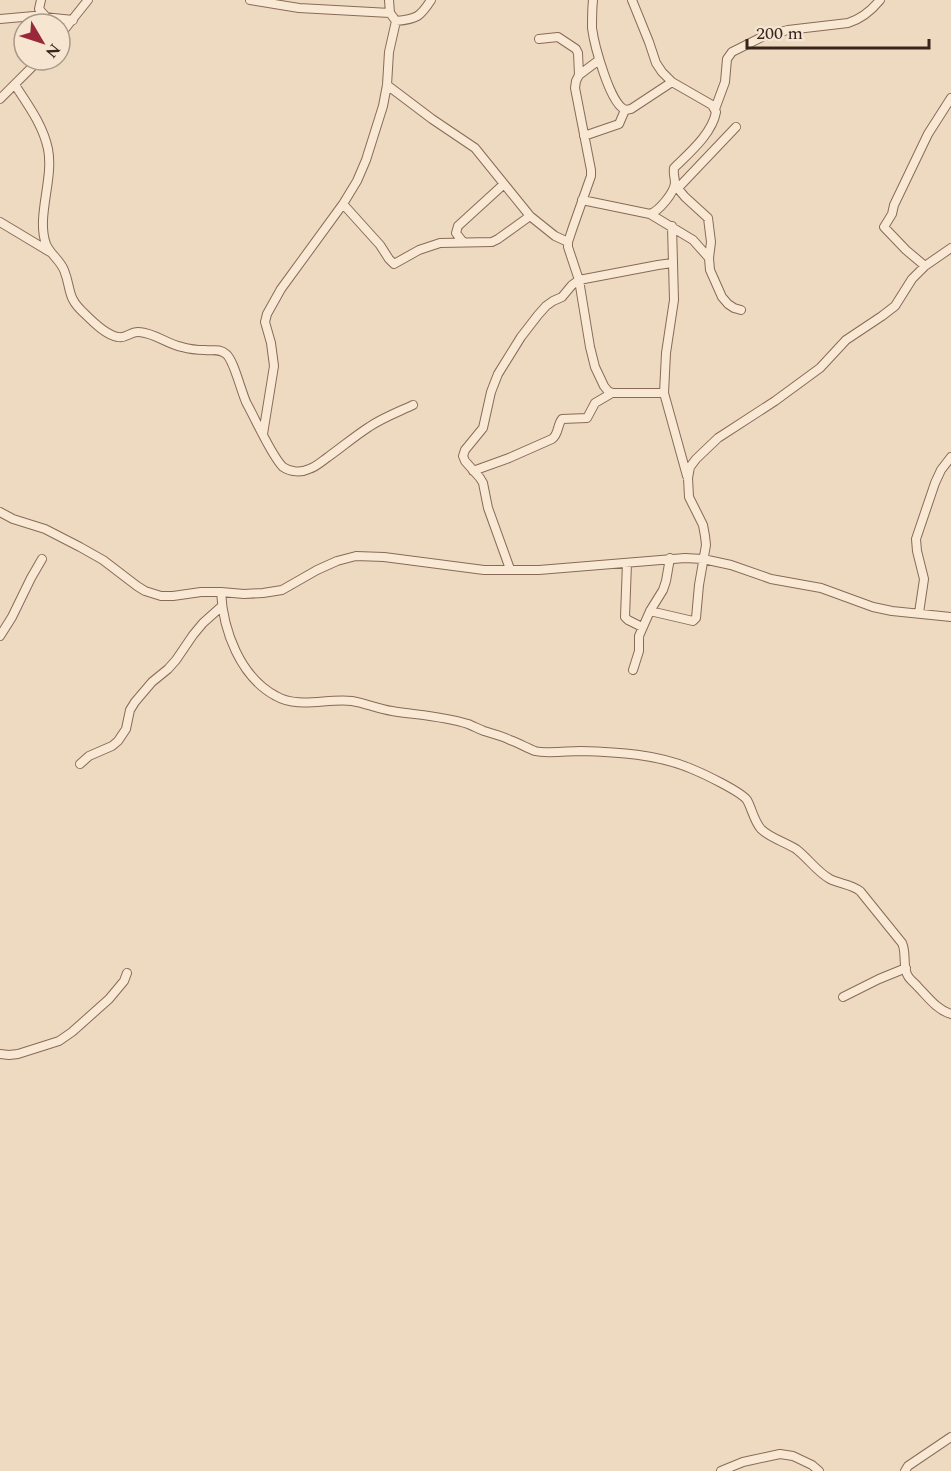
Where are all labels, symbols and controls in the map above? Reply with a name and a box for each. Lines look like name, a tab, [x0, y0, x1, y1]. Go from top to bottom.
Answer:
north arrow	[12, 12, 72, 72]
scale bar	[747, 12, 928, 50]
text: 200 m	[756, 20, 803, 47]
text: N	[39, 38, 66, 63]

